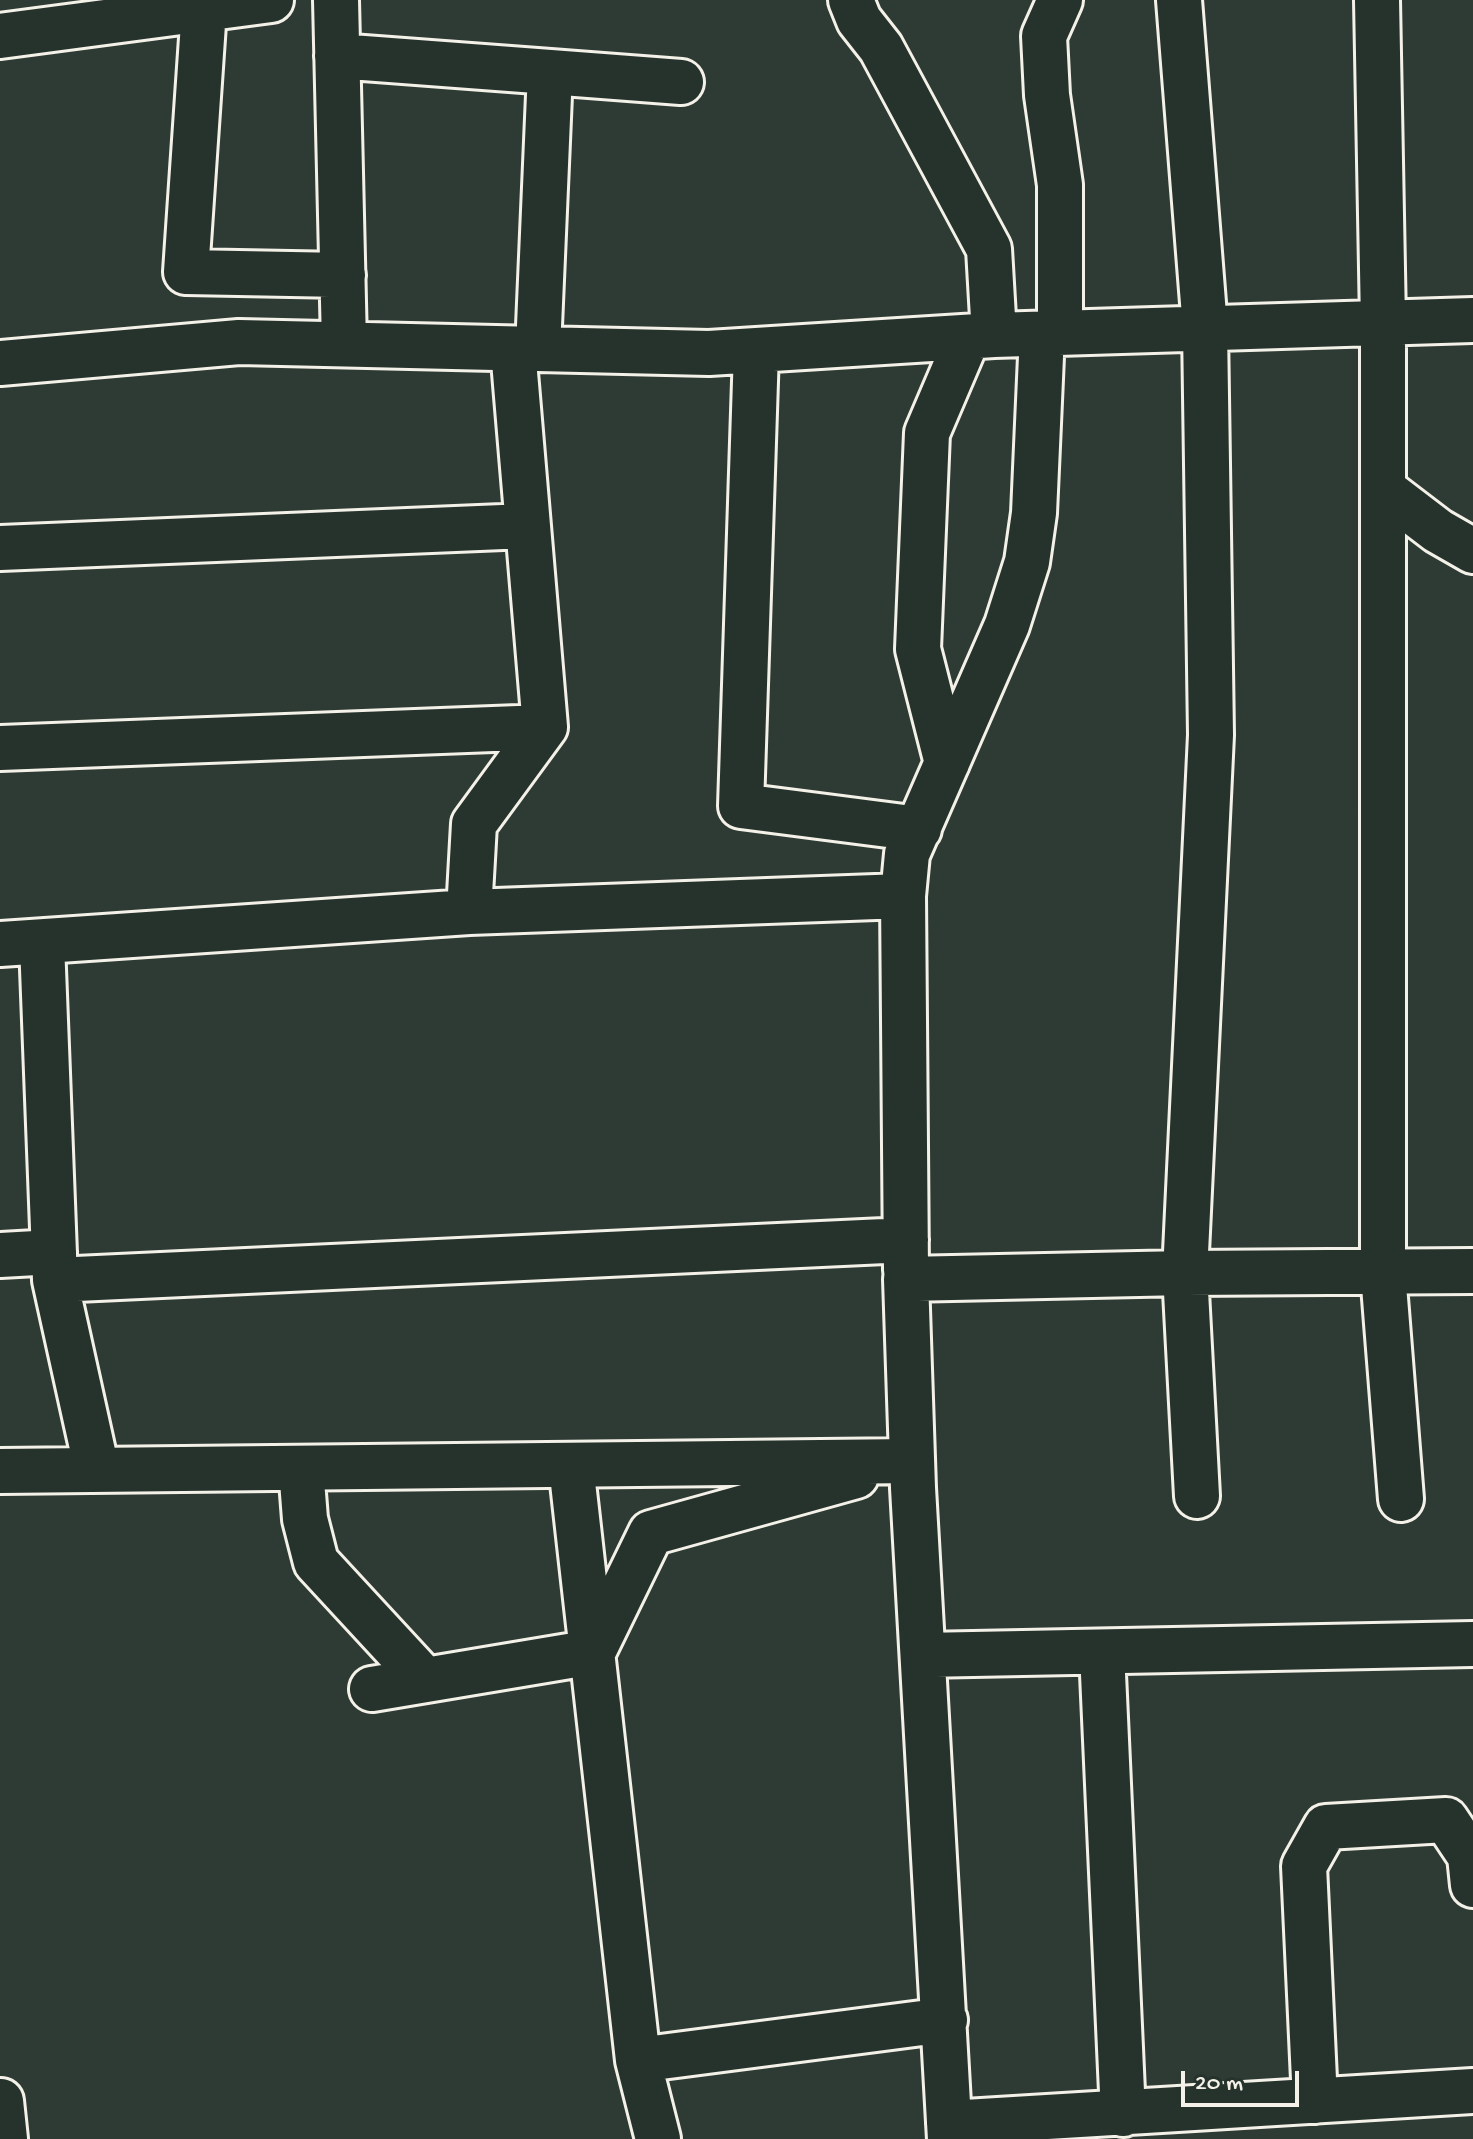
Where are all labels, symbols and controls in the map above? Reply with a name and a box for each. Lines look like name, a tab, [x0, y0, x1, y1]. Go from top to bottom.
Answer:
scale bar	[1185, 2055, 1303, 2105]
text: 20 m	[1195, 2070, 1243, 2099]

